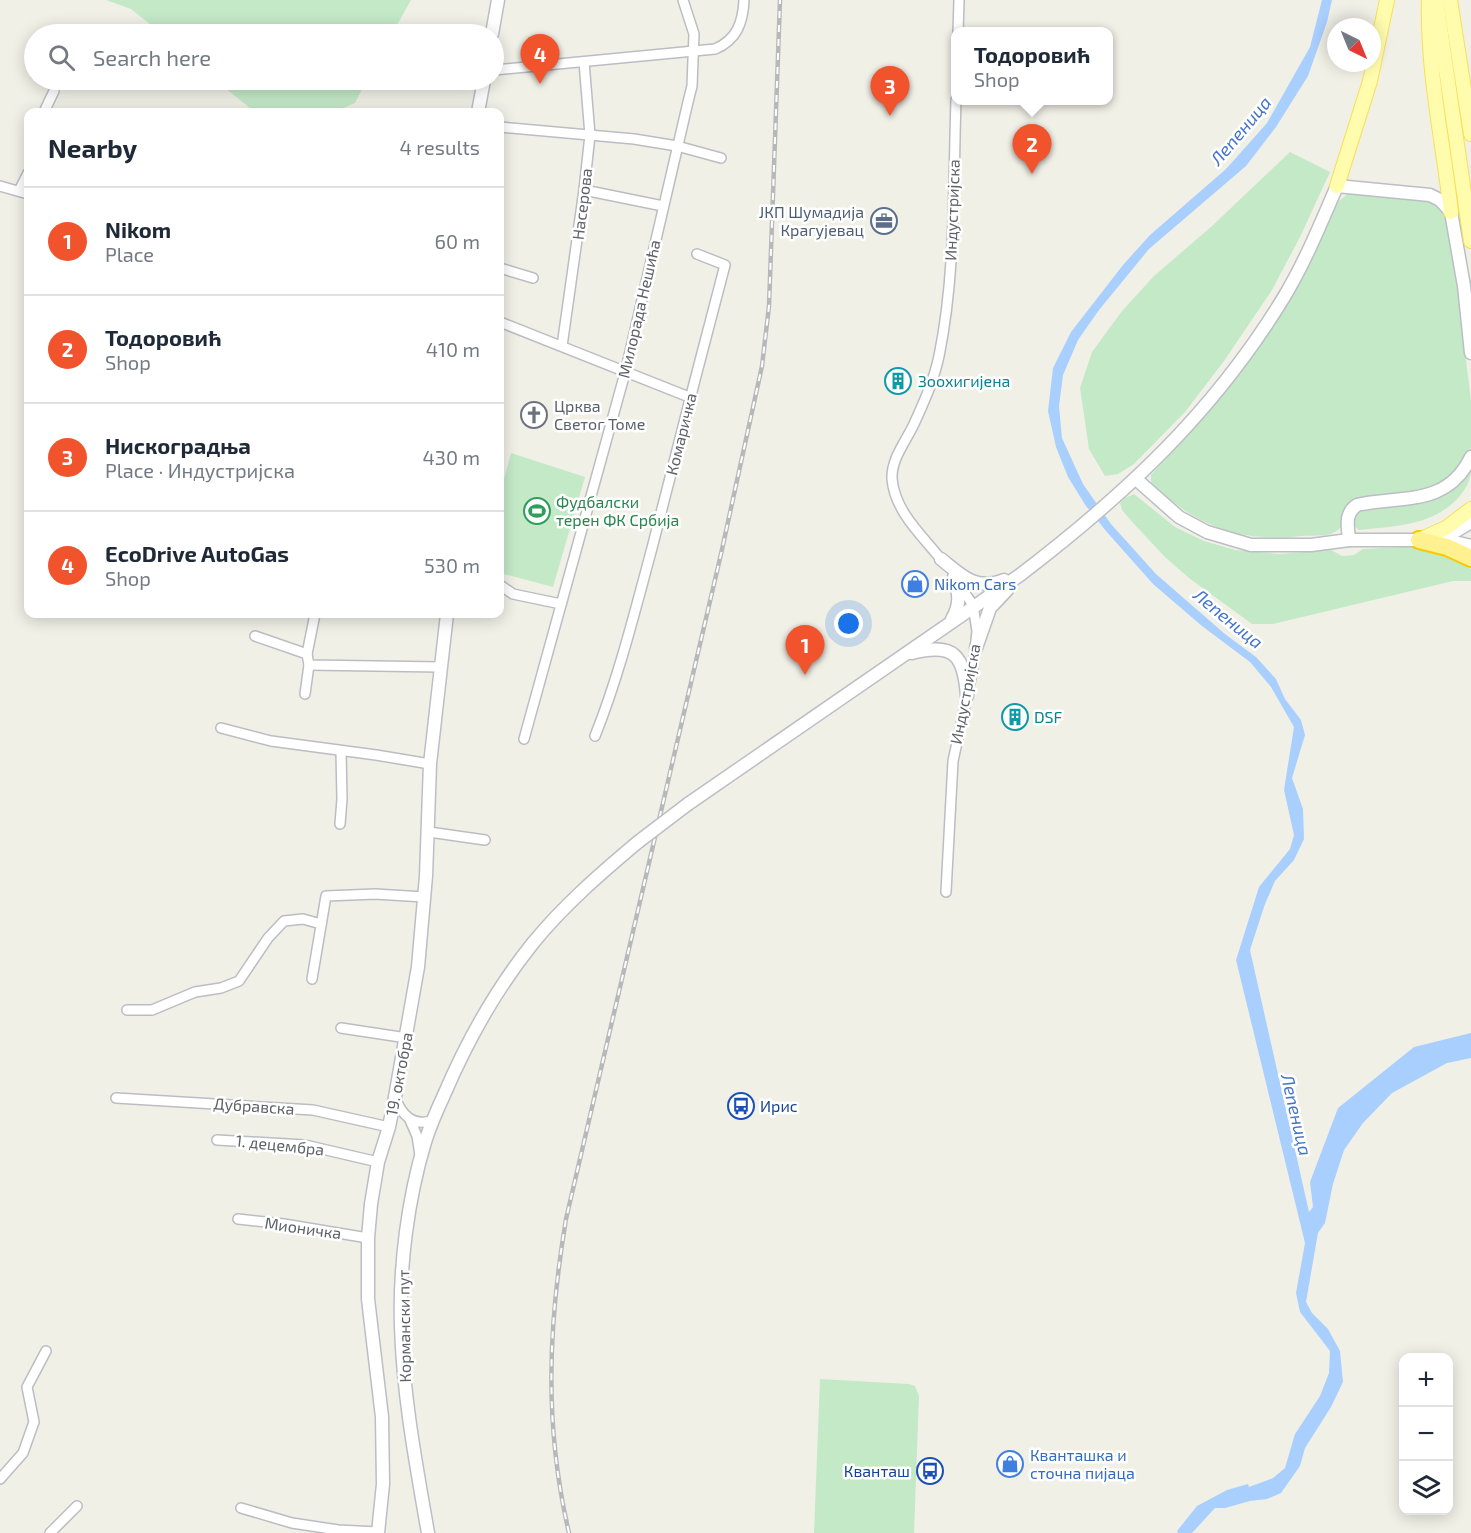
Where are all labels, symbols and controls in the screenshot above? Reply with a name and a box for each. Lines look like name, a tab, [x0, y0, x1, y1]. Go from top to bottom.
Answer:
north arrow	[1327, 18, 1381, 72]
search box	[24, 24, 504, 90]
popup	[951, 27, 1113, 105]
pin: 4	[520, 34, 560, 84]
icon: search	[45, 41, 78, 74]
text: Тодоровић	[974, 41, 1090, 67]
text: Search here	[93, 44, 211, 70]
pin: 3	[870, 66, 910, 116]
text: Shop	[974, 67, 1020, 91]
water label: Лепеница	[1204, 91, 1275, 170]
pin: 2	[1012, 124, 1052, 174]
text: Nearby	[48, 132, 137, 163]
text: 4 results	[400, 135, 480, 159]
street label: Индустријска	[940, 159, 964, 261]
street label: Насерова	[568, 167, 595, 241]
place label: ЈКП Шумадија Крагујевац	[759, 202, 864, 240]
office icon: ЈКП Шумадија Крагујевац	[869, 206, 899, 236]
text: Nikom	[105, 216, 171, 242]
text: 1	[63, 229, 72, 253]
text: 60 m	[435, 229, 480, 253]
street label: Милорада Нешића	[613, 238, 664, 380]
text: Place	[105, 242, 154, 266]
text: Тодоровић	[105, 324, 221, 350]
text: 2	[62, 337, 73, 361]
text: 410 m	[426, 337, 480, 361]
text: Shop	[105, 350, 151, 374]
building icon: Зоохигијена	[883, 366, 913, 396]
place label: Зоохигијена	[918, 371, 1010, 391]
street label: Комаричка	[661, 391, 700, 477]
place label: Црква Светог Томе	[554, 396, 645, 433]
church icon: Црква Светог Томе	[519, 400, 549, 430]
text: Нискоградња	[105, 432, 251, 458]
text: 3	[62, 445, 73, 469]
text: 430 m	[423, 445, 480, 469]
text: Place · Индустријска	[105, 458, 295, 482]
place label: Фудбалски терен ФК Србија	[556, 492, 679, 530]
sports icon: Фудбалски терен ФК Србија	[522, 496, 552, 526]
text: EcoDrive AutoGas	[105, 540, 289, 566]
text: 4	[61, 553, 74, 577]
text: 530 m	[424, 553, 480, 577]
text: Shop	[105, 566, 151, 590]
shop icon: Nikom Cars	[900, 569, 930, 599]
place label: Nikom Cars	[934, 574, 1016, 593]
water label: Лепеница	[1189, 583, 1268, 653]
your location	[834, 609, 863, 638]
pin: 1	[786, 626, 824, 675]
street label: Индустријска	[945, 642, 985, 746]
building icon: DSF	[1000, 702, 1030, 732]
place label: DSF	[1034, 707, 1063, 726]
street label: 19. октобра	[381, 1031, 416, 1117]
water label: Лепеница	[1277, 1071, 1317, 1158]
bus stop icon: Ирис	[726, 1091, 756, 1121]
street label: Дубравска	[213, 1093, 295, 1119]
place label: Ирис	[760, 1096, 798, 1115]
street label: 1. децембра	[235, 1130, 325, 1159]
street label: Мионичка	[264, 1213, 343, 1242]
street label: Кормански пут	[393, 1269, 415, 1383]
map controls	[1399, 1353, 1453, 1515]
button: +	[1399, 1353, 1453, 1407]
button: −	[1399, 1407, 1453, 1461]
place label: Кванташка и сточна пијаца	[1030, 1445, 1135, 1483]
shop icon: Кванташка и сточна пијаца	[995, 1449, 1025, 1479]
bus stop icon: Кванташ	[915, 1456, 945, 1486]
place label: Кванташ	[844, 1461, 910, 1480]
button: layers	[1399, 1461, 1453, 1515]

